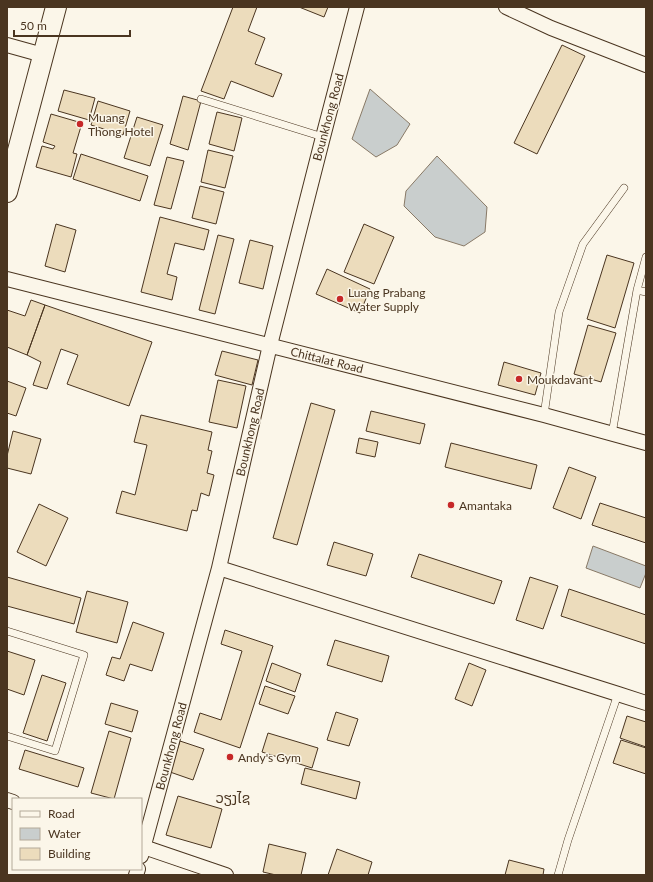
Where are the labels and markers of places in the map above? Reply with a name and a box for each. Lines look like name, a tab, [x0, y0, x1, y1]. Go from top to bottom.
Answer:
place label: Muang Thong Hotel	[88, 110, 154, 139]
marker: Muang Thong Hotel	[75, 119, 85, 129]
place label: Luang Prabang Water Supply	[348, 285, 425, 314]
marker: Luang Prabang Water Supply	[335, 294, 345, 304]
place label: Moukdavant	[527, 372, 593, 387]
marker: Moukdavant	[514, 374, 524, 384]
place label: Amantaka	[459, 498, 512, 513]
marker: Amantaka	[446, 500, 456, 510]
place label: Andy's Gym	[238, 750, 301, 765]
marker: Andy's Gym	[225, 752, 235, 762]

